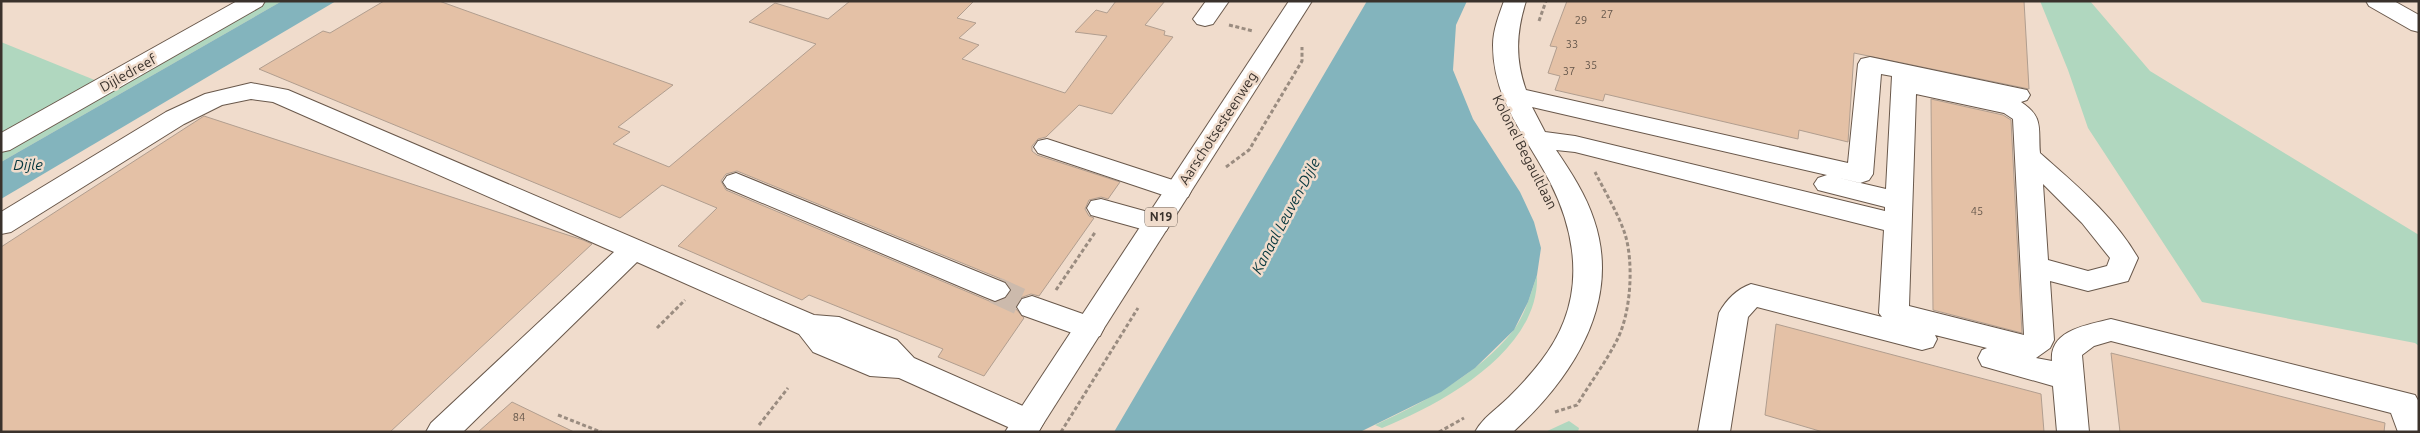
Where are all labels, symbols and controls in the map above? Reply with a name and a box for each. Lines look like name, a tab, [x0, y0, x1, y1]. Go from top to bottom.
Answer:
house number: 27	[1601, 8, 1613, 20]
house number: 29	[1575, 14, 1587, 26]
house number: 33	[1566, 38, 1578, 50]
street label: Dijledreef	[97, 51, 160, 95]
house number: 35	[1585, 59, 1597, 71]
house number: 37	[1563, 65, 1575, 77]
street label: Aarschotsesteenweg	[1176, 69, 1260, 187]
street label: Kolonel Begaultlaan	[1489, 92, 1561, 212]
water label: Kanaal Leuven-Dijle	[1248, 155, 1323, 277]
water label: Dijle	[13, 156, 43, 173]
house number: 45	[1971, 205, 1983, 217]
road number: N19	[1145, 208, 1177, 226]
house number: 84	[513, 411, 525, 423]

